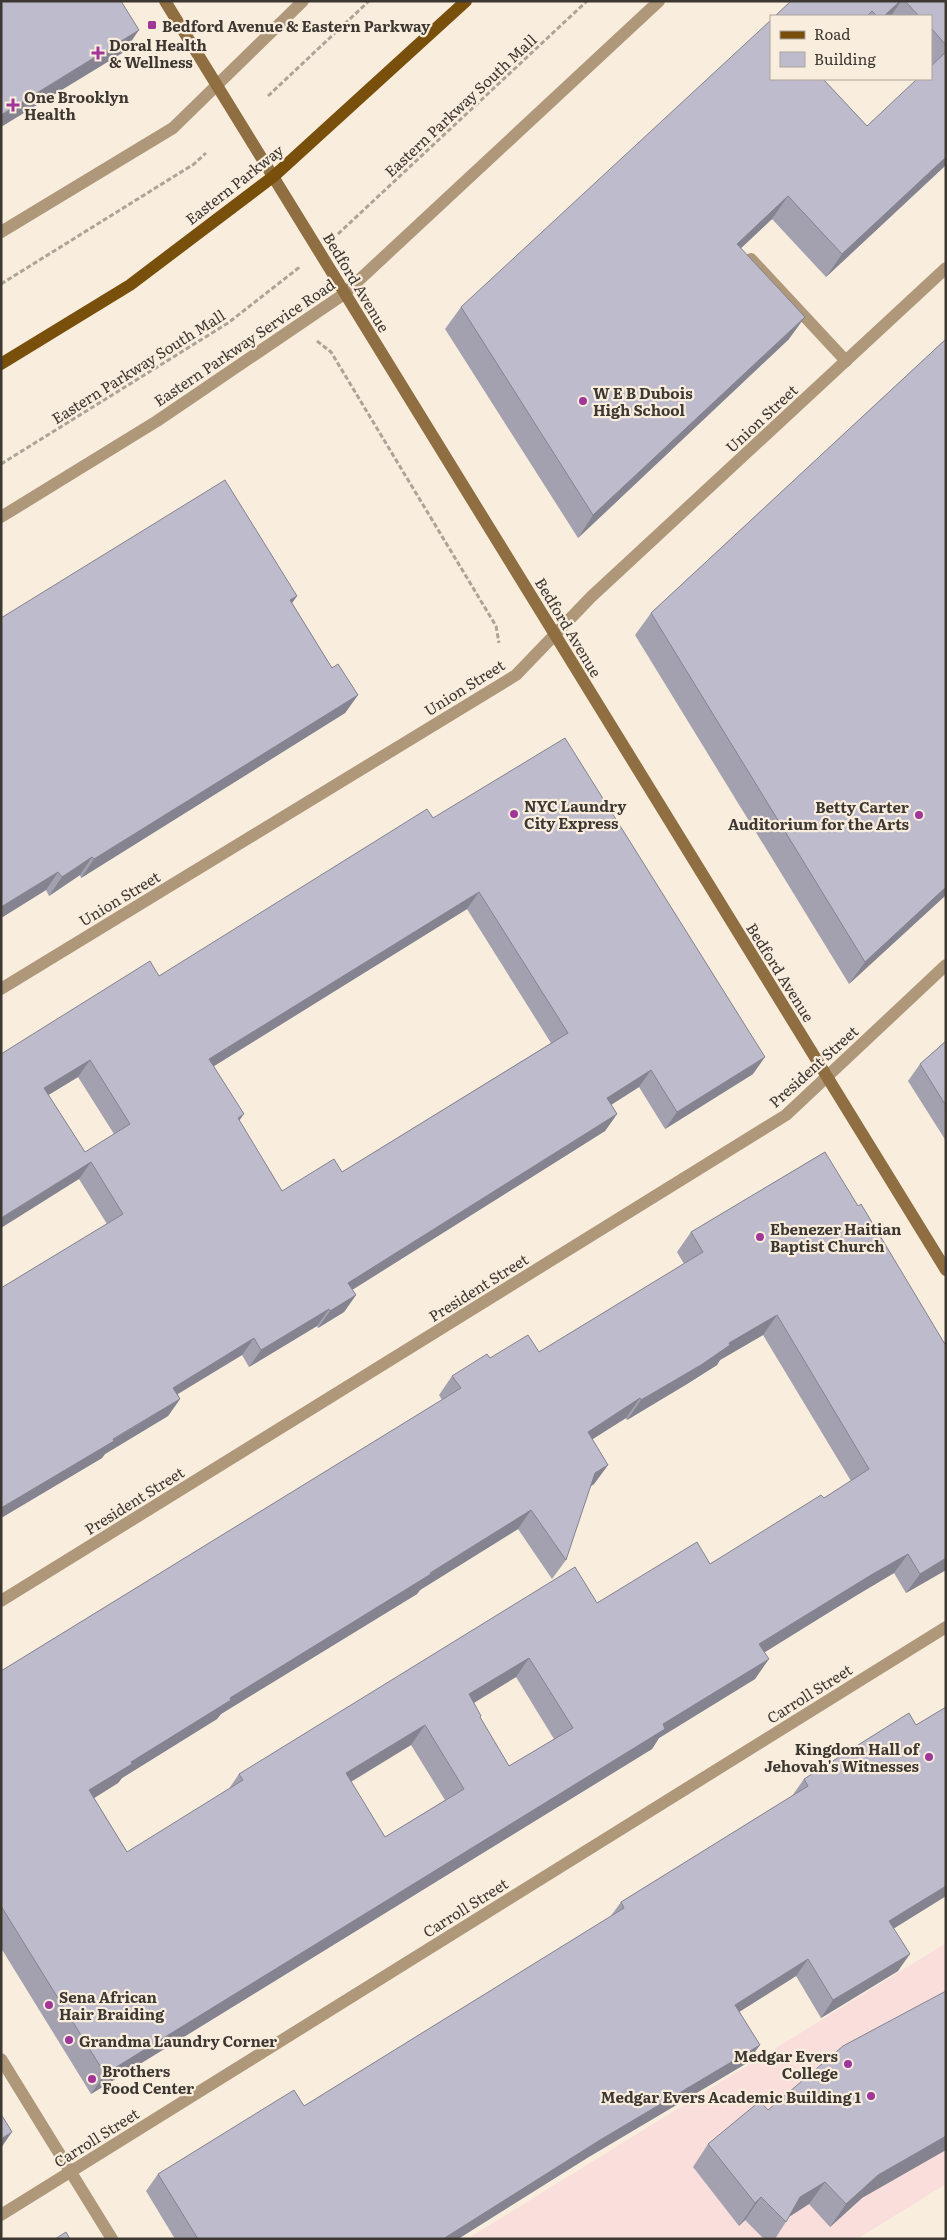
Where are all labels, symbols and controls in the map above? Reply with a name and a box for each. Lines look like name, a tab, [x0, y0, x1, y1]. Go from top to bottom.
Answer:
place label: Bedford Avenue & Eastern Parkway	[162, 14, 431, 37]
legend	[770, 15, 932, 80]
marker: Bedford Avenue & Eastern Parkway	[146, 19, 158, 31]
text: Road	[814, 22, 850, 45]
street label: Eastern Parkway South Mall	[379, 28, 541, 182]
place label: Doral Health & Wellness	[109, 33, 207, 73]
marker: Doral Health & Wellness	[91, 46, 105, 60]
text: Building	[814, 47, 876, 70]
place label: One Brooklyn Health	[24, 85, 130, 125]
marker: One Brooklyn Health	[6, 98, 20, 112]
street label: Eastern Parkway	[180, 138, 288, 230]
street label: Bedford Avenue	[318, 228, 396, 337]
street label: Eastern Parkway Service Road	[149, 273, 339, 411]
street label: Eastern Parkway South Mall	[47, 303, 229, 429]
street label: Union Street	[720, 378, 802, 458]
place label: W E B Dubois High School	[593, 381, 693, 421]
marker: W E B Dubois High School	[577, 395, 589, 407]
street label: Bedford Avenue	[530, 573, 608, 682]
street label: Union Street	[419, 653, 509, 721]
place label: NYC Laundry City Express	[524, 794, 627, 834]
place label: Betty Carter Auditorium for the Arts	[728, 795, 910, 835]
marker: NYC Laundry City Express	[508, 808, 520, 820]
marker: Betty Carter Auditorium for the Arts	[913, 809, 925, 821]
street label: Union Street	[74, 865, 164, 931]
street label: Bedford Avenue	[741, 918, 821, 1026]
street label: President Street	[763, 1020, 863, 1112]
place label: Ebenezer Haitian Baptist Church	[770, 1217, 902, 1257]
marker: Ebenezer Haitian Baptist Church	[754, 1231, 766, 1243]
street label: President Street	[424, 1247, 532, 1327]
street label: President Street	[80, 1460, 188, 1540]
street label: Carroll Street	[762, 1658, 856, 1728]
place label: Kingdom Hall of Jehovah's Witnesses	[764, 1737, 921, 1777]
marker: Kingdom Hall of Jehovah's Witnesses	[923, 1751, 935, 1763]
street label: Carroll Street	[418, 1872, 512, 1942]
place label: Sena African Hair Braiding	[59, 1985, 165, 2025]
marker: Sena African Hair Braiding	[43, 1999, 55, 2011]
place label: Grandma Laundry Corner	[79, 2029, 277, 2052]
marker: Grandma Laundry Corner	[63, 2034, 75, 2046]
place label: Medgar Evers College	[734, 2044, 839, 2084]
marker: Medgar Evers College	[842, 2058, 854, 2070]
place label: Brothers Food Center	[102, 2059, 194, 2099]
marker: Brothers Food Center	[86, 2073, 98, 2085]
place label: Medgar Evers Academic Building 1	[601, 2085, 861, 2108]
marker: Medgar Evers Academic Building 1	[865, 2090, 877, 2102]
street label: Carroll Street	[49, 2102, 143, 2172]

